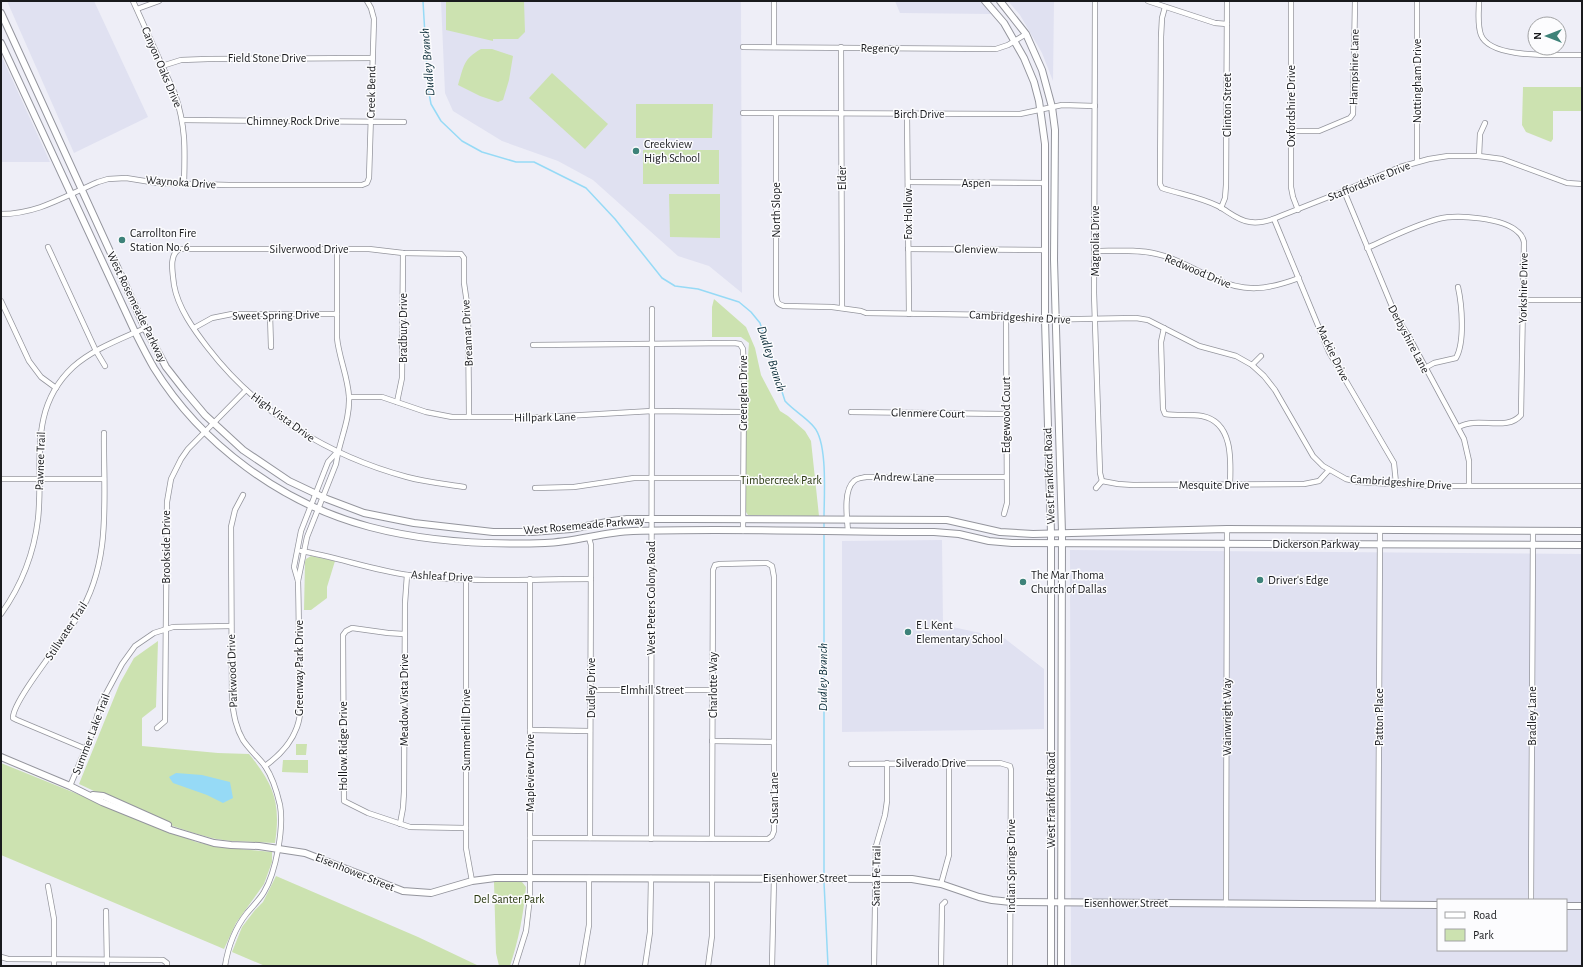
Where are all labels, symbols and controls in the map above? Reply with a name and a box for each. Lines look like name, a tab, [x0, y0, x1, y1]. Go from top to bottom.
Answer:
north arrow	[1527, 16, 1567, 56]
street label: Canyon Oaks Drive	[139, 25, 184, 110]
water label: Dudley Branch	[419, 27, 437, 97]
street label: Hampshire Lane	[1347, 29, 1361, 105]
text: N	[1532, 32, 1543, 40]
street label: Nottingham Drive	[1411, 39, 1423, 123]
street label: Regency	[860, 42, 900, 55]
street label: Field Stone Drive	[228, 52, 306, 64]
street label: Oxfordshire Drive	[1285, 65, 1297, 147]
street label: Creek Bend	[365, 66, 377, 118]
street label: Clinton Street	[1221, 73, 1233, 137]
street label: Birch Drive	[893, 108, 945, 120]
street label: Chimney Rock Drive	[247, 115, 339, 128]
place label: Creekview High School	[644, 138, 700, 164]
marker: Creekview High School	[631, 146, 641, 156]
street label: Staffordshire Drive	[1326, 159, 1412, 203]
street label: Elder	[836, 166, 848, 190]
street label: Waynoka Drive	[145, 174, 217, 191]
street label: Aspen	[961, 177, 991, 189]
street label: North Slope	[770, 182, 782, 238]
street label: Fox Hollow	[902, 188, 914, 240]
street label: Magnolia Drive	[1089, 205, 1101, 277]
place label: Carrollton Fire Station No. 6	[130, 227, 196, 253]
marker: Carrollton Fire Station No. 6	[117, 235, 127, 245]
street label: Silverwood Drive	[270, 243, 348, 255]
street label: Glenview	[954, 243, 998, 255]
street label: West Rosemeade Parkway	[104, 250, 169, 365]
street label: Redwood Drive	[1163, 252, 1233, 290]
street label: Yorkshire Drive	[1516, 253, 1530, 323]
street label: Bradbury Drive	[397, 293, 410, 363]
street label: Breamar Drive	[459, 299, 475, 367]
street label: Derbyshire Lane	[1385, 303, 1432, 376]
street label: Sweet Spring Drive	[232, 308, 320, 322]
street label: Cambridgeshire Drive	[969, 308, 1071, 326]
street label: Mackie Drive	[1314, 323, 1352, 383]
water label: Dudley Branch	[754, 325, 788, 393]
street label: Greenglen Drive	[737, 355, 749, 431]
street label: Edgewood Court	[1000, 377, 1012, 453]
street label: High Vista Drive	[249, 390, 317, 444]
street label: Glenmere Court	[891, 406, 965, 420]
street label: Hillpark Lane	[514, 410, 576, 424]
street label: West Frankford Road	[1041, 427, 1057, 525]
street label: Pawnee Trail	[33, 431, 47, 491]
street label: Andrew Lane	[873, 470, 935, 484]
street label: Cambridgeshire Drive	[1350, 472, 1452, 492]
park label: Timbercreek Park	[740, 474, 822, 486]
street label: Mesquite Drive	[1179, 479, 1249, 491]
street label: Brookside Drive	[160, 510, 172, 584]
street label: West Rosemeade Parkway	[523, 514, 645, 537]
street label: Dickerson Parkway	[1272, 538, 1360, 551]
street label: West Peters Colony Road	[645, 541, 658, 655]
street label: Ashleaf Drive	[411, 568, 473, 584]
place label: The Mar Thoma Church of Dallas	[1031, 569, 1107, 595]
place label: Driver's Edge	[1268, 574, 1329, 586]
marker: Driver's Edge	[1255, 575, 1265, 585]
marker: The Mar Thoma Church of Dallas	[1018, 577, 1028, 587]
street label: Stillwater Trail	[43, 600, 89, 662]
place label: E L Kent Elementary School	[916, 619, 1003, 646]
street label: Greenway Park Drive	[293, 620, 306, 716]
marker: E L Kent Elementary School	[903, 627, 913, 637]
street label: Parkwood Drive	[225, 634, 239, 708]
water label: Dudley Branch	[817, 643, 830, 711]
street label: Charlotte Way	[707, 652, 720, 718]
street label: Meadow Vista Drive	[398, 654, 410, 746]
street label: Dudley Drive	[585, 658, 598, 718]
street label: Wainwright Way	[1221, 678, 1234, 756]
street label: Elmhill Street	[620, 684, 684, 696]
street label: Bradley Lane	[1526, 686, 1539, 746]
street label: Patton Place	[1373, 688, 1385, 746]
street label: Summerhill Drive	[460, 689, 472, 771]
street label: Summer Lake Trail	[70, 692, 112, 776]
street label: Hollow Ridge Drive	[337, 701, 349, 791]
street label: Mapleview Drive	[524, 734, 536, 812]
street label: West Frankford Road	[1045, 752, 1057, 848]
street label: Silverado Drive	[896, 757, 966, 769]
street label: Susan Lane	[768, 772, 780, 824]
street label: Indian Springs Drive	[1005, 819, 1017, 913]
street label: Santa Fe Trail	[869, 845, 883, 907]
street label: Eisenhower Street	[314, 851, 397, 893]
street label: Eisenhower Street	[763, 872, 847, 884]
park label: Del Santer Park	[473, 893, 545, 905]
street label: Eisenhower Street	[1084, 897, 1168, 909]
legend	[1437, 899, 1567, 951]
text: Road	[1473, 909, 1497, 921]
text: Park	[1473, 929, 1494, 941]

